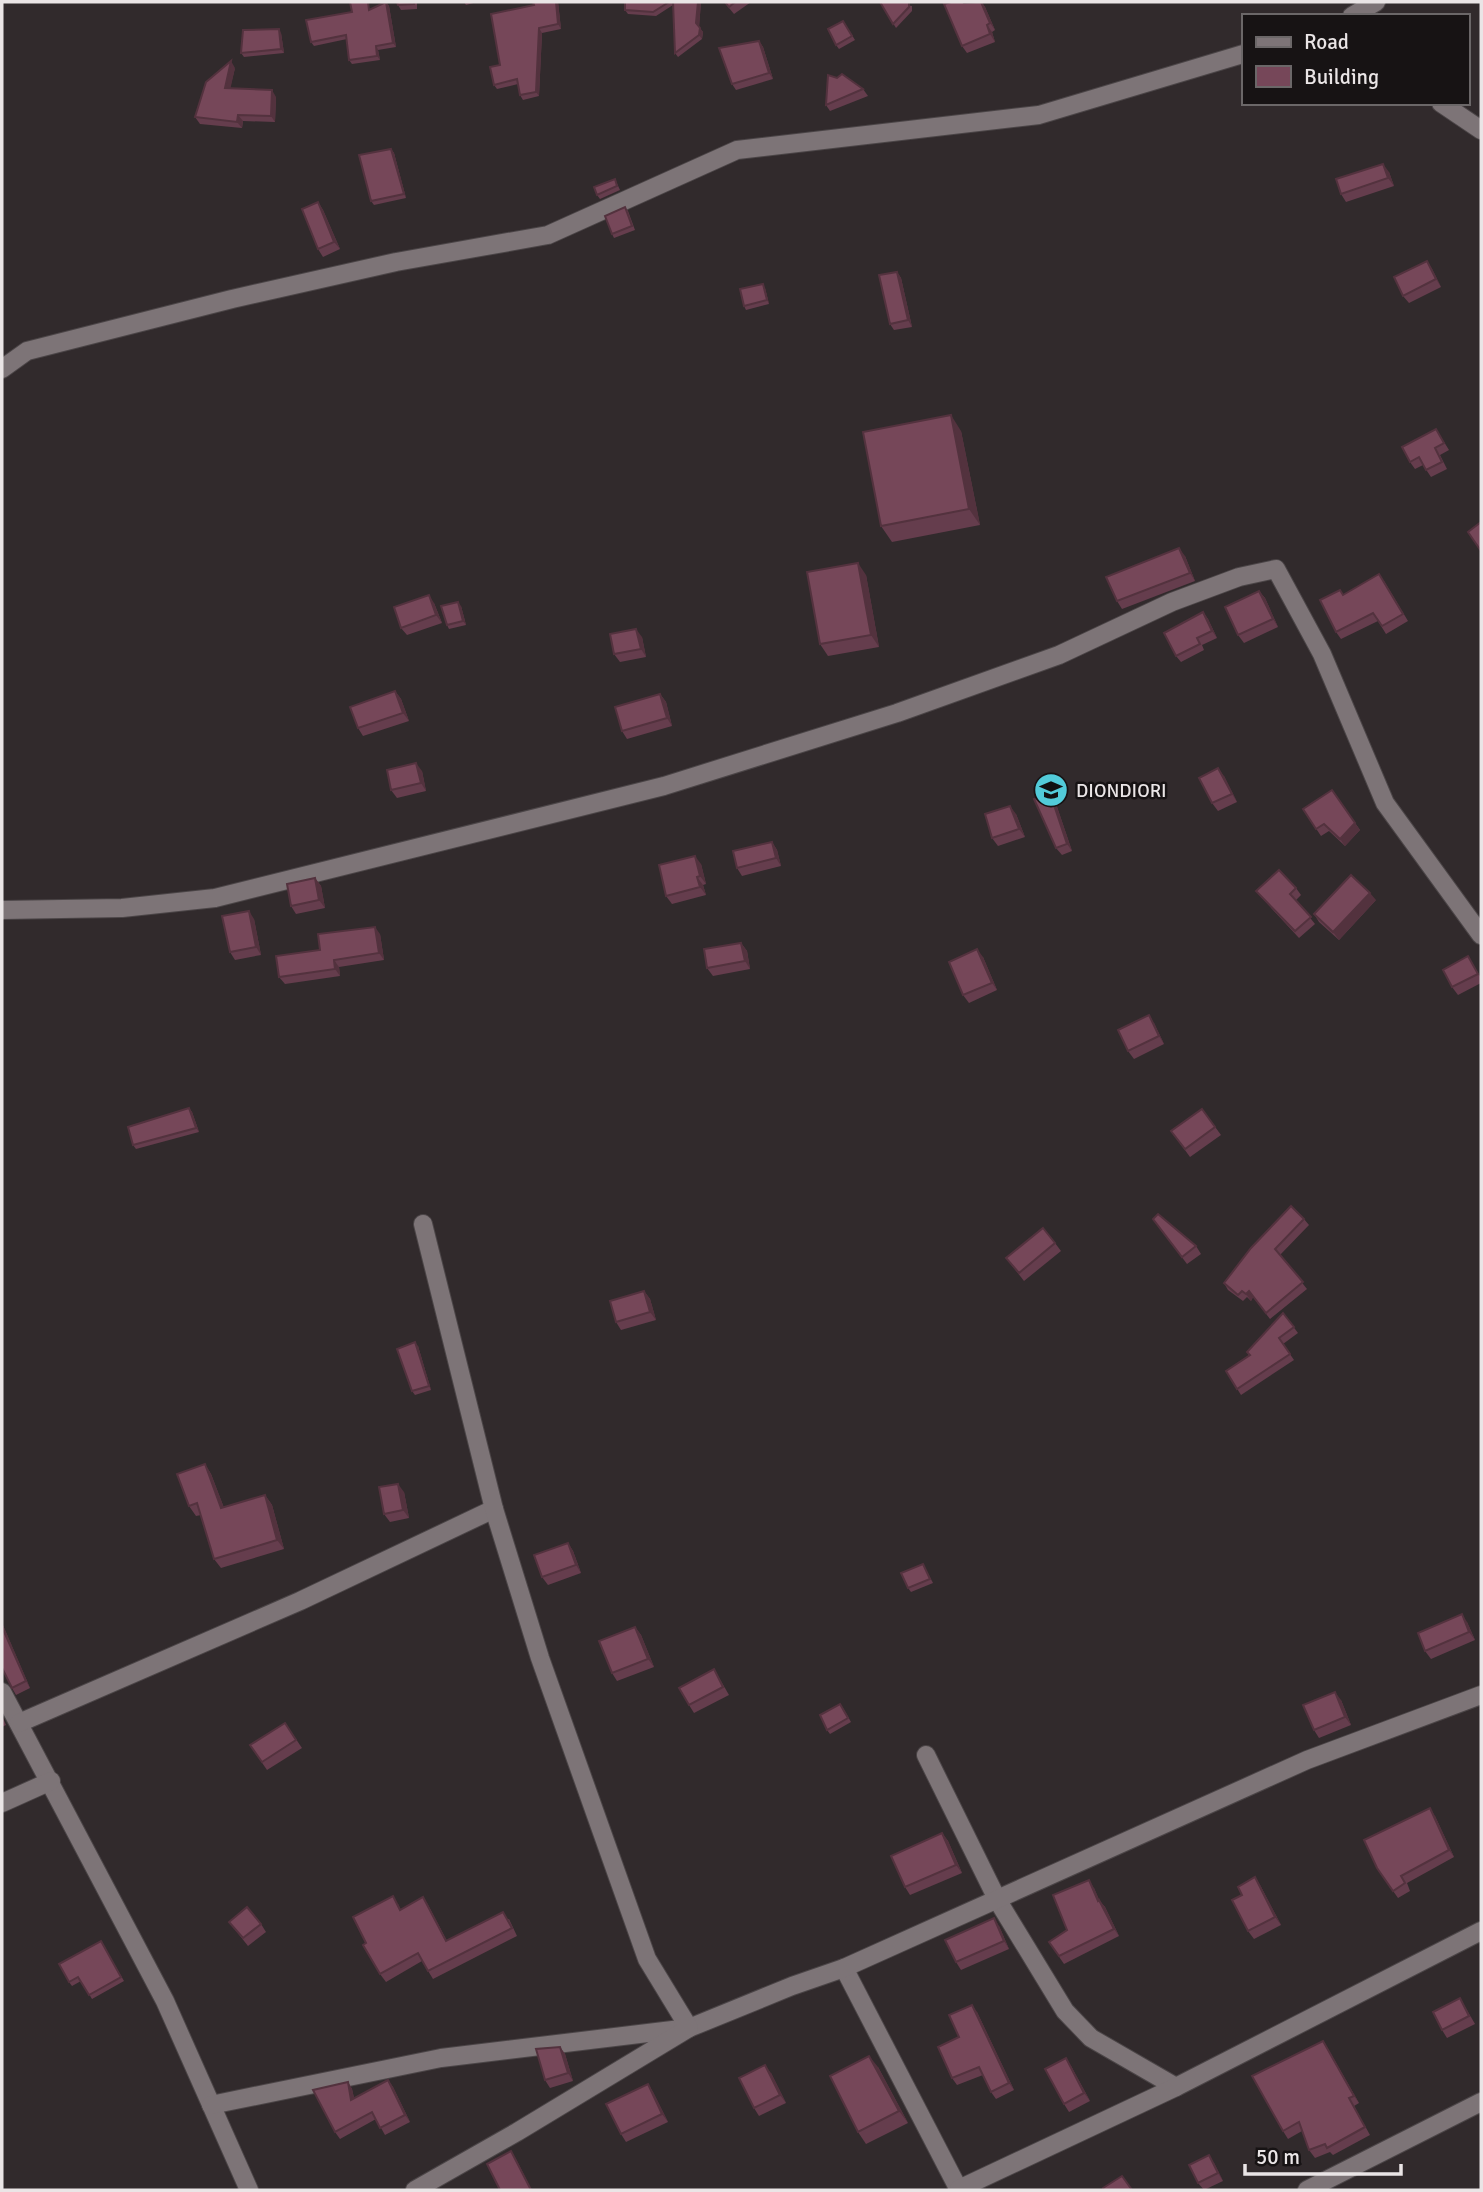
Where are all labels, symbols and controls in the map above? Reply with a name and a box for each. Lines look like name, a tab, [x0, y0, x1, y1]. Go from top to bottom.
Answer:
legend	[1242, 14, 1469, 105]
text: Road	[1304, 29, 1349, 55]
text: Building	[1304, 64, 1379, 90]
school or university icon: DIONDIORI	[1032, 771, 1070, 809]
place label: DIONDIORI	[1076, 779, 1167, 803]
scale bar	[1245, 2132, 1401, 2176]
text: 50 m	[1256, 2144, 1300, 2170]

